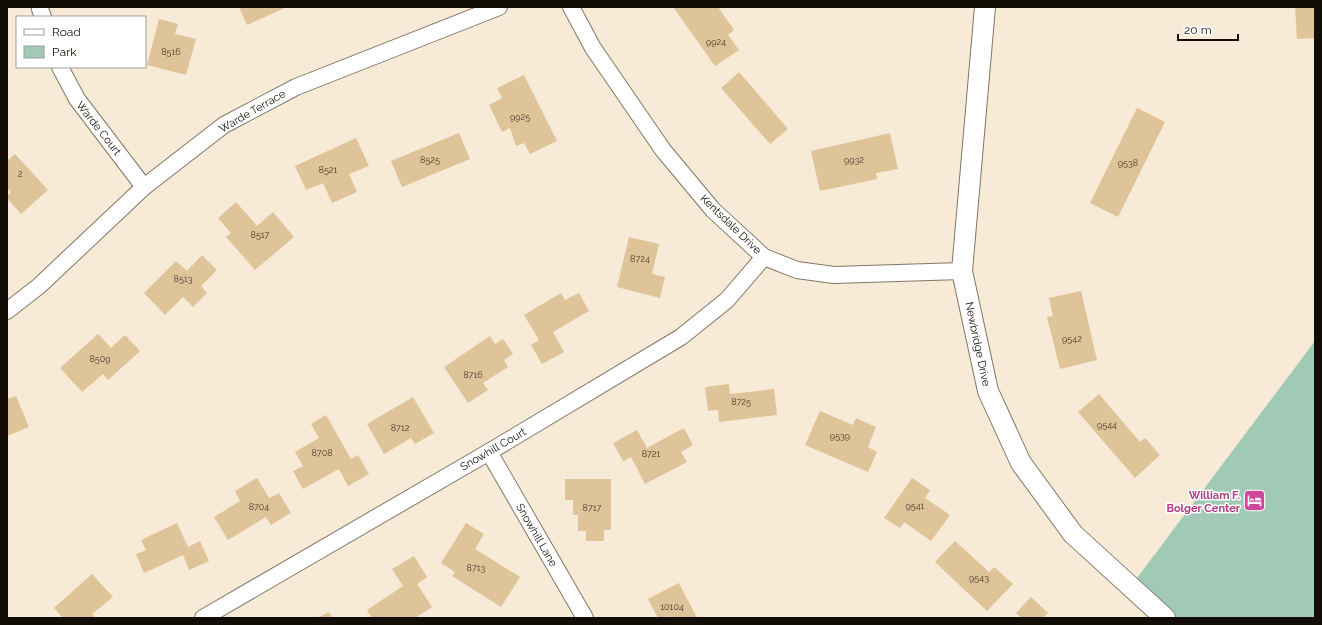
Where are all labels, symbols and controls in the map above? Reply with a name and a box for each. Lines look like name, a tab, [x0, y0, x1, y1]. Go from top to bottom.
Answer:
legend	[16, 16, 146, 68]
scale bar	[1178, 16, 1238, 42]
text: 20 m	[1184, 23, 1212, 37]
text: Road	[52, 25, 81, 39]
house number: 9924	[706, 37, 726, 47]
text: Park	[52, 45, 77, 59]
house number: 8516	[161, 47, 181, 57]
street label: Warde Terrace	[217, 87, 288, 136]
street label: Warde Court	[74, 99, 124, 158]
house number: 9925	[510, 112, 530, 122]
house number: 8525	[420, 155, 440, 165]
house number: 9932	[844, 155, 864, 165]
house number: 9538	[1118, 158, 1138, 168]
house number: 8521	[319, 165, 338, 175]
house number: 2	[18, 169, 23, 179]
street label: Kentsdale Drive	[697, 192, 764, 257]
house number: 8517	[251, 230, 270, 240]
house number: 8724	[630, 254, 650, 264]
house number: 8513	[174, 274, 193, 284]
street label: Newbridge Drive	[962, 301, 993, 388]
house number: 9542	[1062, 334, 1082, 344]
house number: 8509	[89, 354, 111, 364]
house number: 8716	[463, 370, 483, 380]
house number: 8725	[731, 397, 751, 407]
house number: 9544	[1097, 420, 1117, 430]
house number: 8712	[391, 423, 410, 433]
street label: Snowhill Court	[458, 425, 529, 474]
house number: 9539	[830, 431, 850, 441]
house number: 8708	[312, 448, 332, 458]
house number: 8721	[642, 449, 660, 459]
hotel icon: William F. Bolger Center	[1242, 488, 1268, 514]
place label: William F. Bolger Center	[1166, 489, 1241, 515]
street label: Snowhill Lane	[513, 501, 560, 570]
house number: 9541	[906, 501, 925, 511]
house number: 8704	[249, 502, 269, 512]
house number: 8717	[583, 503, 602, 513]
house number: 8713	[467, 563, 486, 573]
house number: 9543	[969, 573, 989, 583]
house number: 10104	[660, 602, 684, 612]

